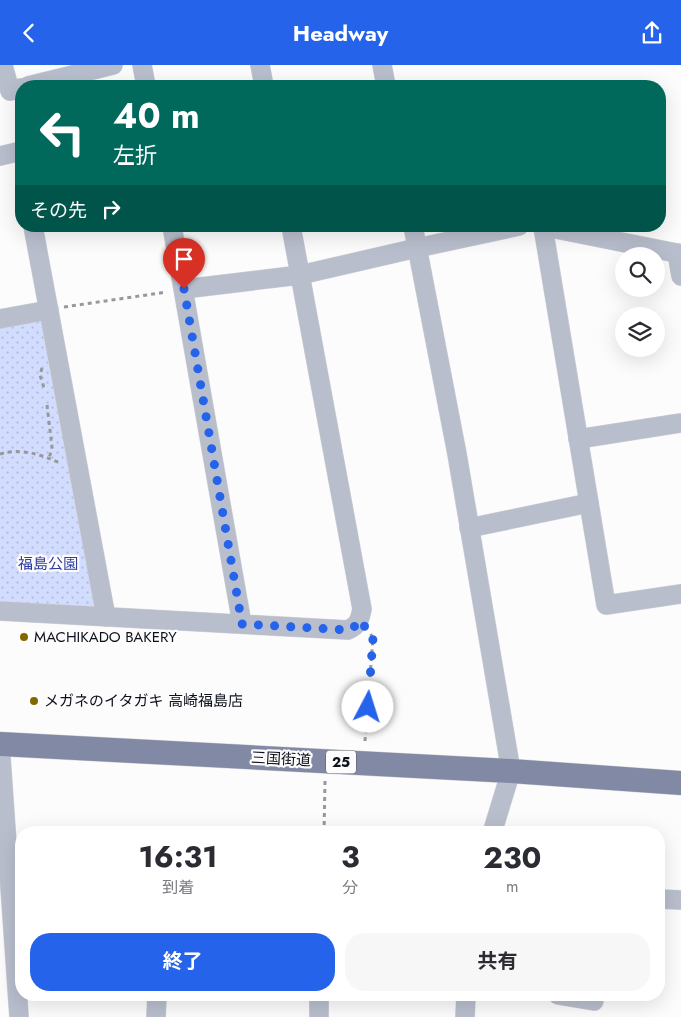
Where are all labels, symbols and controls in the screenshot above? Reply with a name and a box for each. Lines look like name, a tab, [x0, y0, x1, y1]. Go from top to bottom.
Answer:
text: Headway	[293, 17, 388, 49]
icon: back	[15, 19, 43, 47]
icon: share	[638, 19, 666, 47]
text: 40 m	[113, 91, 200, 141]
icon: left	[30, 100, 95, 165]
text: 左折	[113, 139, 157, 171]
icon: right	[97, 195, 125, 223]
text: その先	[30, 197, 87, 224]
pin	[163, 238, 205, 289]
icon: arrive	[170, 245, 198, 273]
map controls	[615, 247, 665, 357]
button: search	[615, 247, 665, 297]
button: layers	[615, 307, 665, 357]
park label: 福島公園	[18, 553, 78, 575]
place label: MACHIKADO BAKERY	[34, 626, 177, 648]
marker: MACHIKADO BAKERY	[18, 631, 30, 643]
position arrow	[341, 680, 393, 732]
place label: メガネのイタガキ 高崎福島店	[44, 690, 243, 712]
marker: メガネのイタガキ 高崎福島店	[28, 695, 40, 707]
street label: 三国街道	[250, 746, 312, 772]
road number: 25	[326, 751, 356, 774]
text: 16:31	[139, 835, 217, 878]
text: 3	[341, 835, 360, 878]
text: 230	[483, 836, 541, 879]
text: m	[506, 875, 519, 898]
text: 到着	[162, 876, 194, 899]
text: 分	[342, 876, 358, 899]
button: 終了	[30, 933, 335, 991]
button: 共有	[345, 933, 650, 991]

